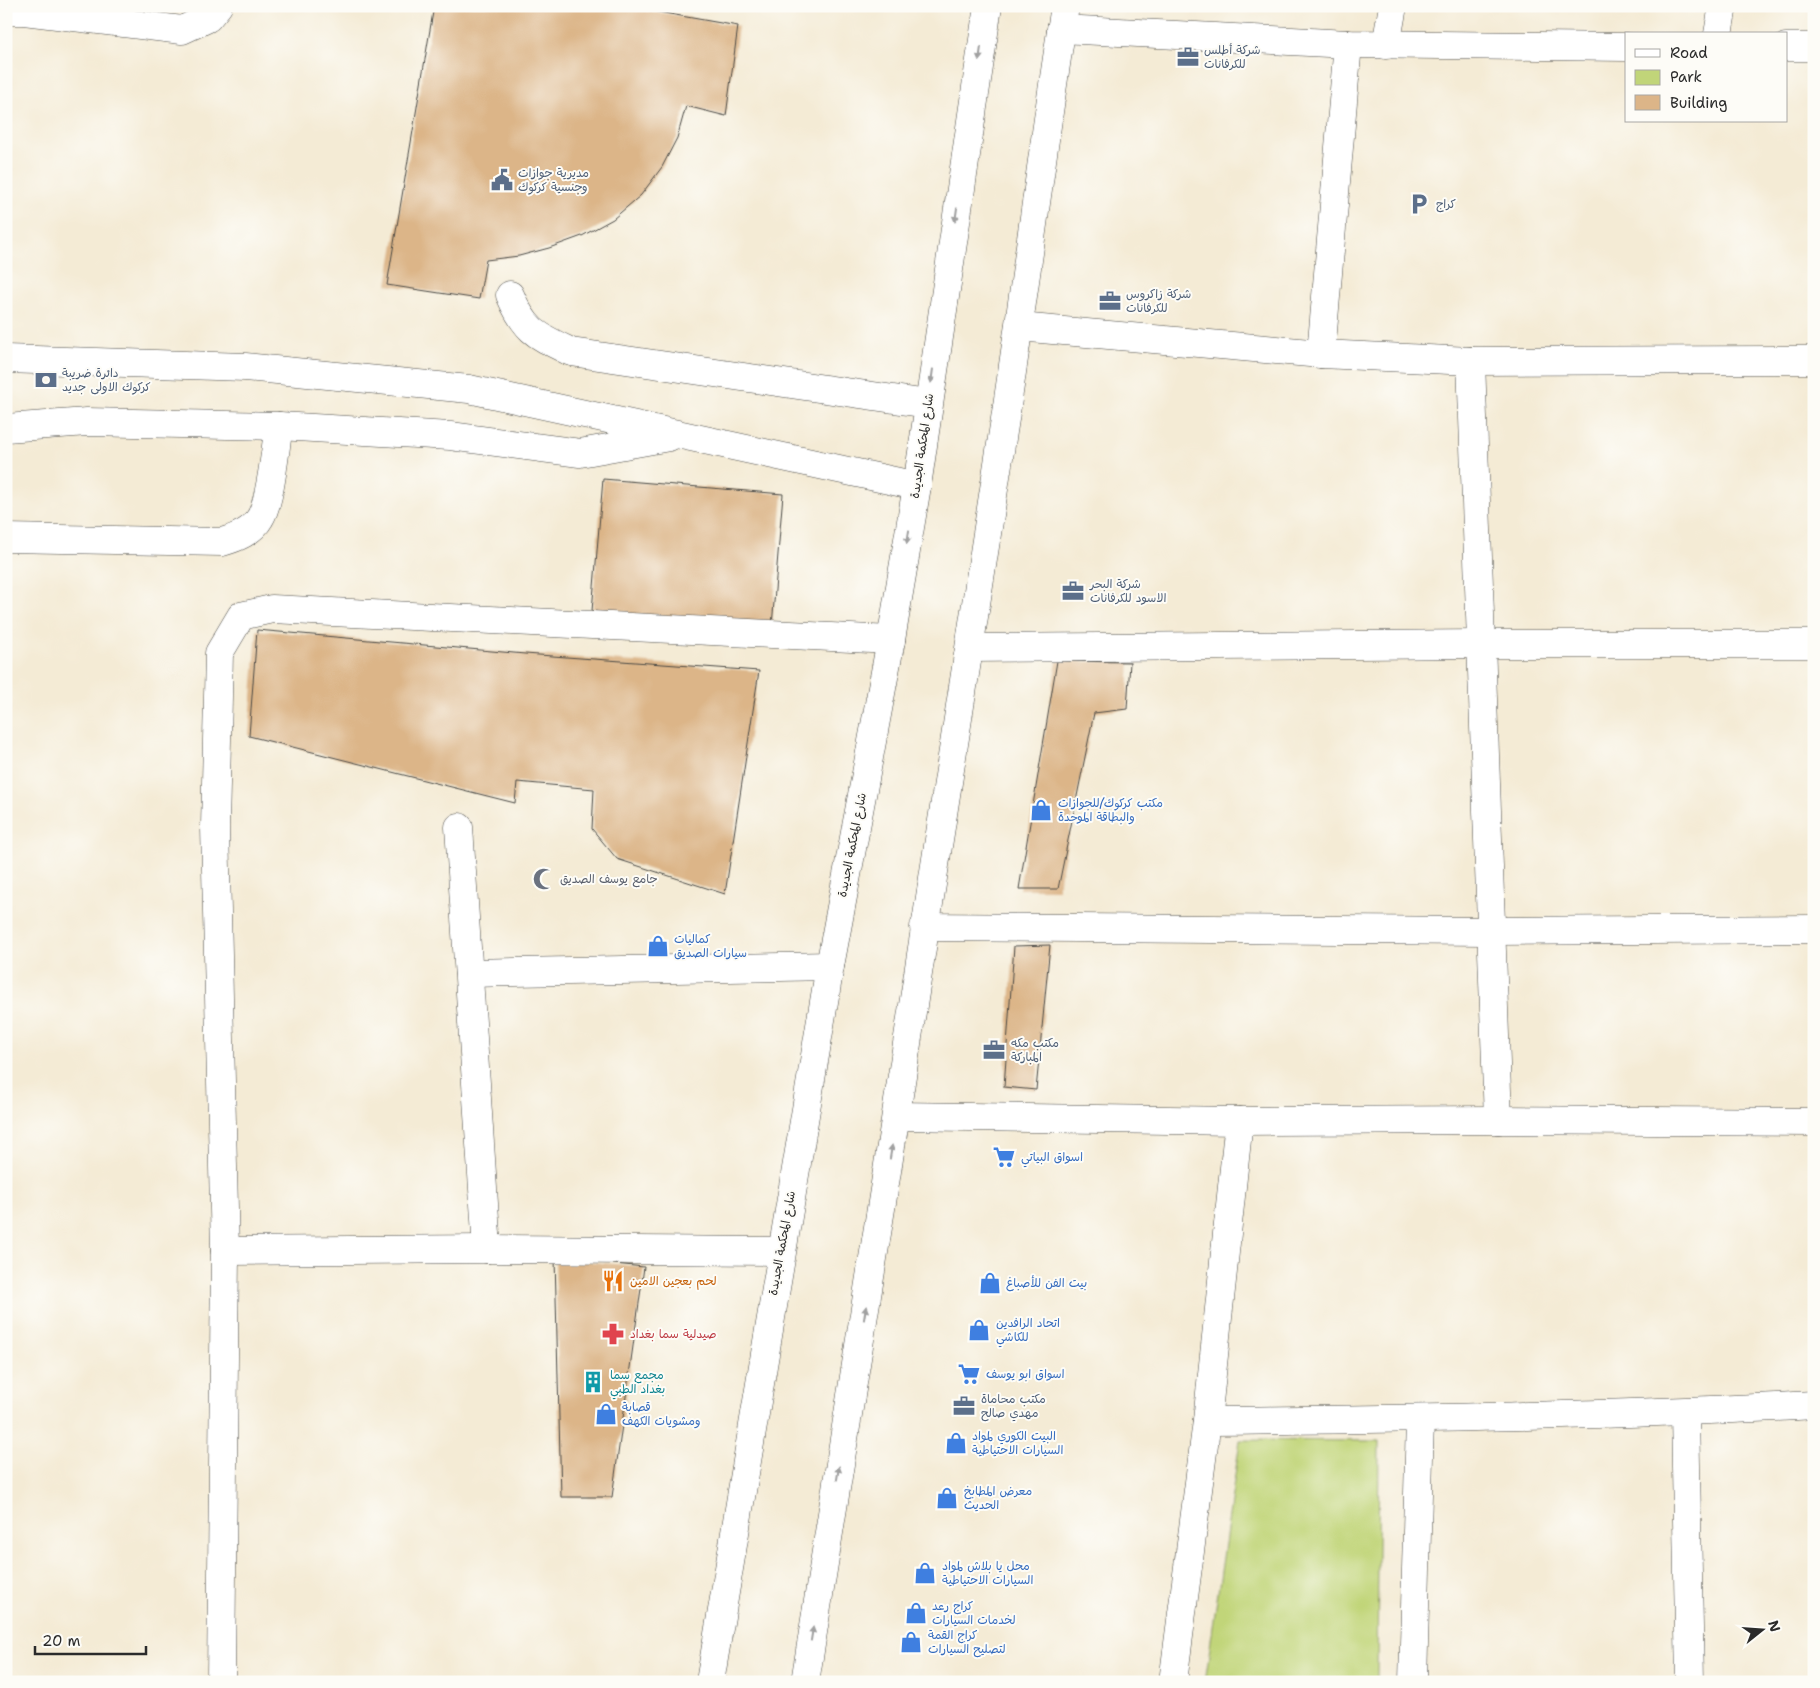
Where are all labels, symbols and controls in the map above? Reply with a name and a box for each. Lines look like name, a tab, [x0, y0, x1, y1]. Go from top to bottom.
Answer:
legend	[1625, 32, 1788, 122]
place label: شركة أطلس للكرفانات	[1204, 42, 1260, 72]
text: Road	[1670, 43, 1708, 63]
office icon: شركة أطلس للكرفانات	[1175, 44, 1201, 70]
one-way arrow	[976, 47, 984, 63]
text: Park	[1670, 67, 1702, 87]
text: Building	[1670, 93, 1727, 113]
place label: مديرية جوازات وجنسية كركوك	[518, 165, 589, 195]
public building icon: مديرية جوازات وجنسية كركوك	[489, 167, 515, 193]
parking icon: كراج	[1406, 191, 1432, 217]
place label: كراج	[1436, 196, 1456, 213]
one-way arrow	[952, 208, 960, 224]
place label: شركة زاكروس للكرفانات	[1126, 286, 1191, 316]
office icon: شركة زاكروس للكرفانات	[1097, 288, 1123, 314]
place label: دائرة ضريبة كركوك الاولی جدید	[62, 365, 151, 395]
bank icon: دائرة ضريبة كركوك الاولی جدید	[33, 367, 59, 393]
one-way arrow	[928, 368, 936, 384]
street label: شارع المحكمة الجديدة	[907, 392, 938, 500]
one-way arrow	[904, 529, 912, 545]
place label: شركة البحر الاسود للكرفانات	[1089, 576, 1166, 606]
office icon: شركة البحر الاسود للكرفانات	[1060, 578, 1086, 604]
street label: شارع المحكمة الجديدة	[834, 791, 871, 899]
place label: مكتب كركوك/للجوازات والبطاقة الموحدة	[1058, 795, 1163, 825]
shop icon: مكتب كركوك/للجوازات والبطاقة الموحدة	[1028, 797, 1054, 823]
mosque icon: جامع يوسف الصديق	[531, 866, 557, 892]
place label: جامع يوسف الصديق	[560, 871, 658, 888]
place label: كماليات سيارات الصديق	[674, 931, 747, 961]
shop icon: كماليات سيارات الصديق	[645, 933, 671, 959]
place label: مكتب مكه المباركة	[1011, 1035, 1059, 1065]
office icon: مكتب مكه المباركة	[981, 1037, 1007, 1063]
one-way arrow	[887, 1144, 895, 1160]
supermarket icon: اسواق البياتي	[991, 1144, 1017, 1170]
place label: اسواق البياتي	[1021, 1149, 1083, 1168]
street label: شارع المحكمة الجديدة	[765, 1189, 800, 1297]
restaurant icon: لحم بعجين الامين	[600, 1268, 626, 1294]
shop icon: بيت الفن للأصباغ	[977, 1270, 1003, 1296]
place label: لحم بعجين الامين	[630, 1273, 717, 1290]
place label: بيت الفن للأصباغ	[1006, 1275, 1087, 1292]
one-way arrow	[861, 1304, 869, 1320]
place label: اتحاد الرافدين للكاشي	[996, 1315, 1060, 1348]
shop icon: اتحاد الرافدين للكاشي	[966, 1317, 992, 1343]
pharmacy icon: صيدلية سما بغداد	[600, 1321, 626, 1347]
place label: صيدلية سما بغداد	[630, 1326, 717, 1342]
supermarket icon: اسواق ابو يوسف	[956, 1361, 982, 1387]
place label: اسواق ابو يوسف	[986, 1366, 1065, 1382]
place label: مجمع سما بغداد الطبي	[610, 1367, 665, 1400]
building icon: مجمع سما بغداد الطبي	[580, 1369, 606, 1395]
place label: مكتب محاماة مهدي صالح	[981, 1391, 1046, 1422]
office icon: مكتب محاماة مهدي صالح	[951, 1393, 977, 1419]
place label: قصابة ومشويات الكهف	[622, 1399, 701, 1429]
shop icon: قصابة ومشويات الكهف	[593, 1401, 619, 1427]
place label: البيت الكوري لمواد السيارات الاحتياطية	[972, 1428, 1063, 1458]
shop icon: البيت الكوري لمواد السيارات الاحتياطية	[943, 1430, 969, 1456]
one-way arrow	[835, 1465, 843, 1481]
place label: معرض المطابخ الحديث	[964, 1483, 1032, 1513]
shop icon: معرض المطابخ الحديث	[934, 1485, 960, 1511]
place label: محل يا بلاش لمواد السيارات الاحتياطية	[942, 1558, 1033, 1588]
shop icon: محل يا بلاش لمواد السيارات الاحتياطية	[912, 1560, 938, 1586]
place label: كراج رعد لخدمات السيارات	[932, 1598, 1016, 1628]
shop icon: كراج رعد لخدمات السيارات	[903, 1600, 929, 1626]
north arrow	[1738, 1606, 1788, 1656]
text: N	[1764, 1618, 1785, 1634]
scale bar	[35, 1623, 146, 1655]
one-way arrow	[809, 1625, 817, 1641]
place label: كراج القمة لتصليح السيارات	[928, 1627, 1006, 1658]
shop icon: كراج القمة لتصليح السيارات	[898, 1629, 924, 1655]
text: 20 m	[42, 1631, 81, 1651]

